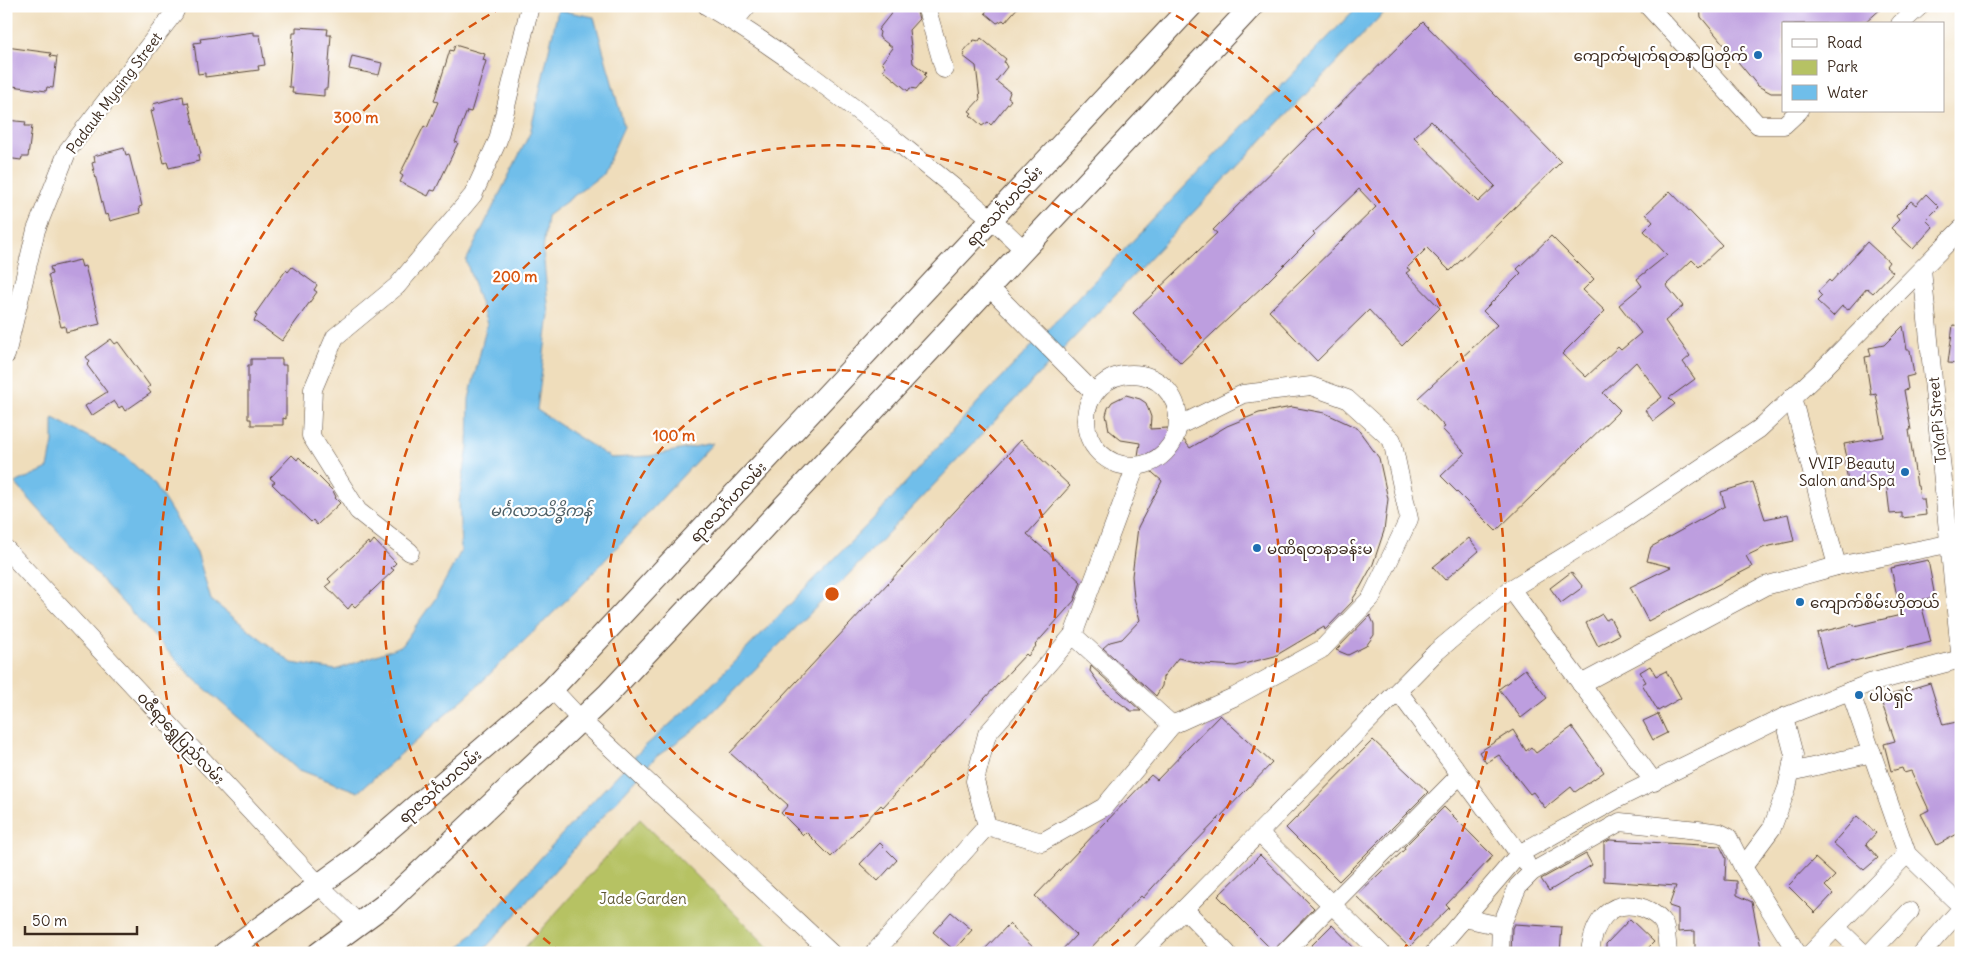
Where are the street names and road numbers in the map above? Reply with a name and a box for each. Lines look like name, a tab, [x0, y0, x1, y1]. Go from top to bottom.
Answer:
street label: Padauk Myaing Street	[62, 28, 166, 158]
street label: ရာဇသင်္ဂဟလမ်း	[962, 162, 1048, 252]
street label: TaYaPi Street	[1924, 376, 1950, 464]
street label: ရာဇသင်္ဂဟလမ်း	[686, 458, 772, 548]
street label: ဝဇီရာရွှေပြည်လမ်း	[131, 688, 229, 790]
street label: ရာဇသင်္ဂဟလမ်း	[395, 745, 487, 829]

